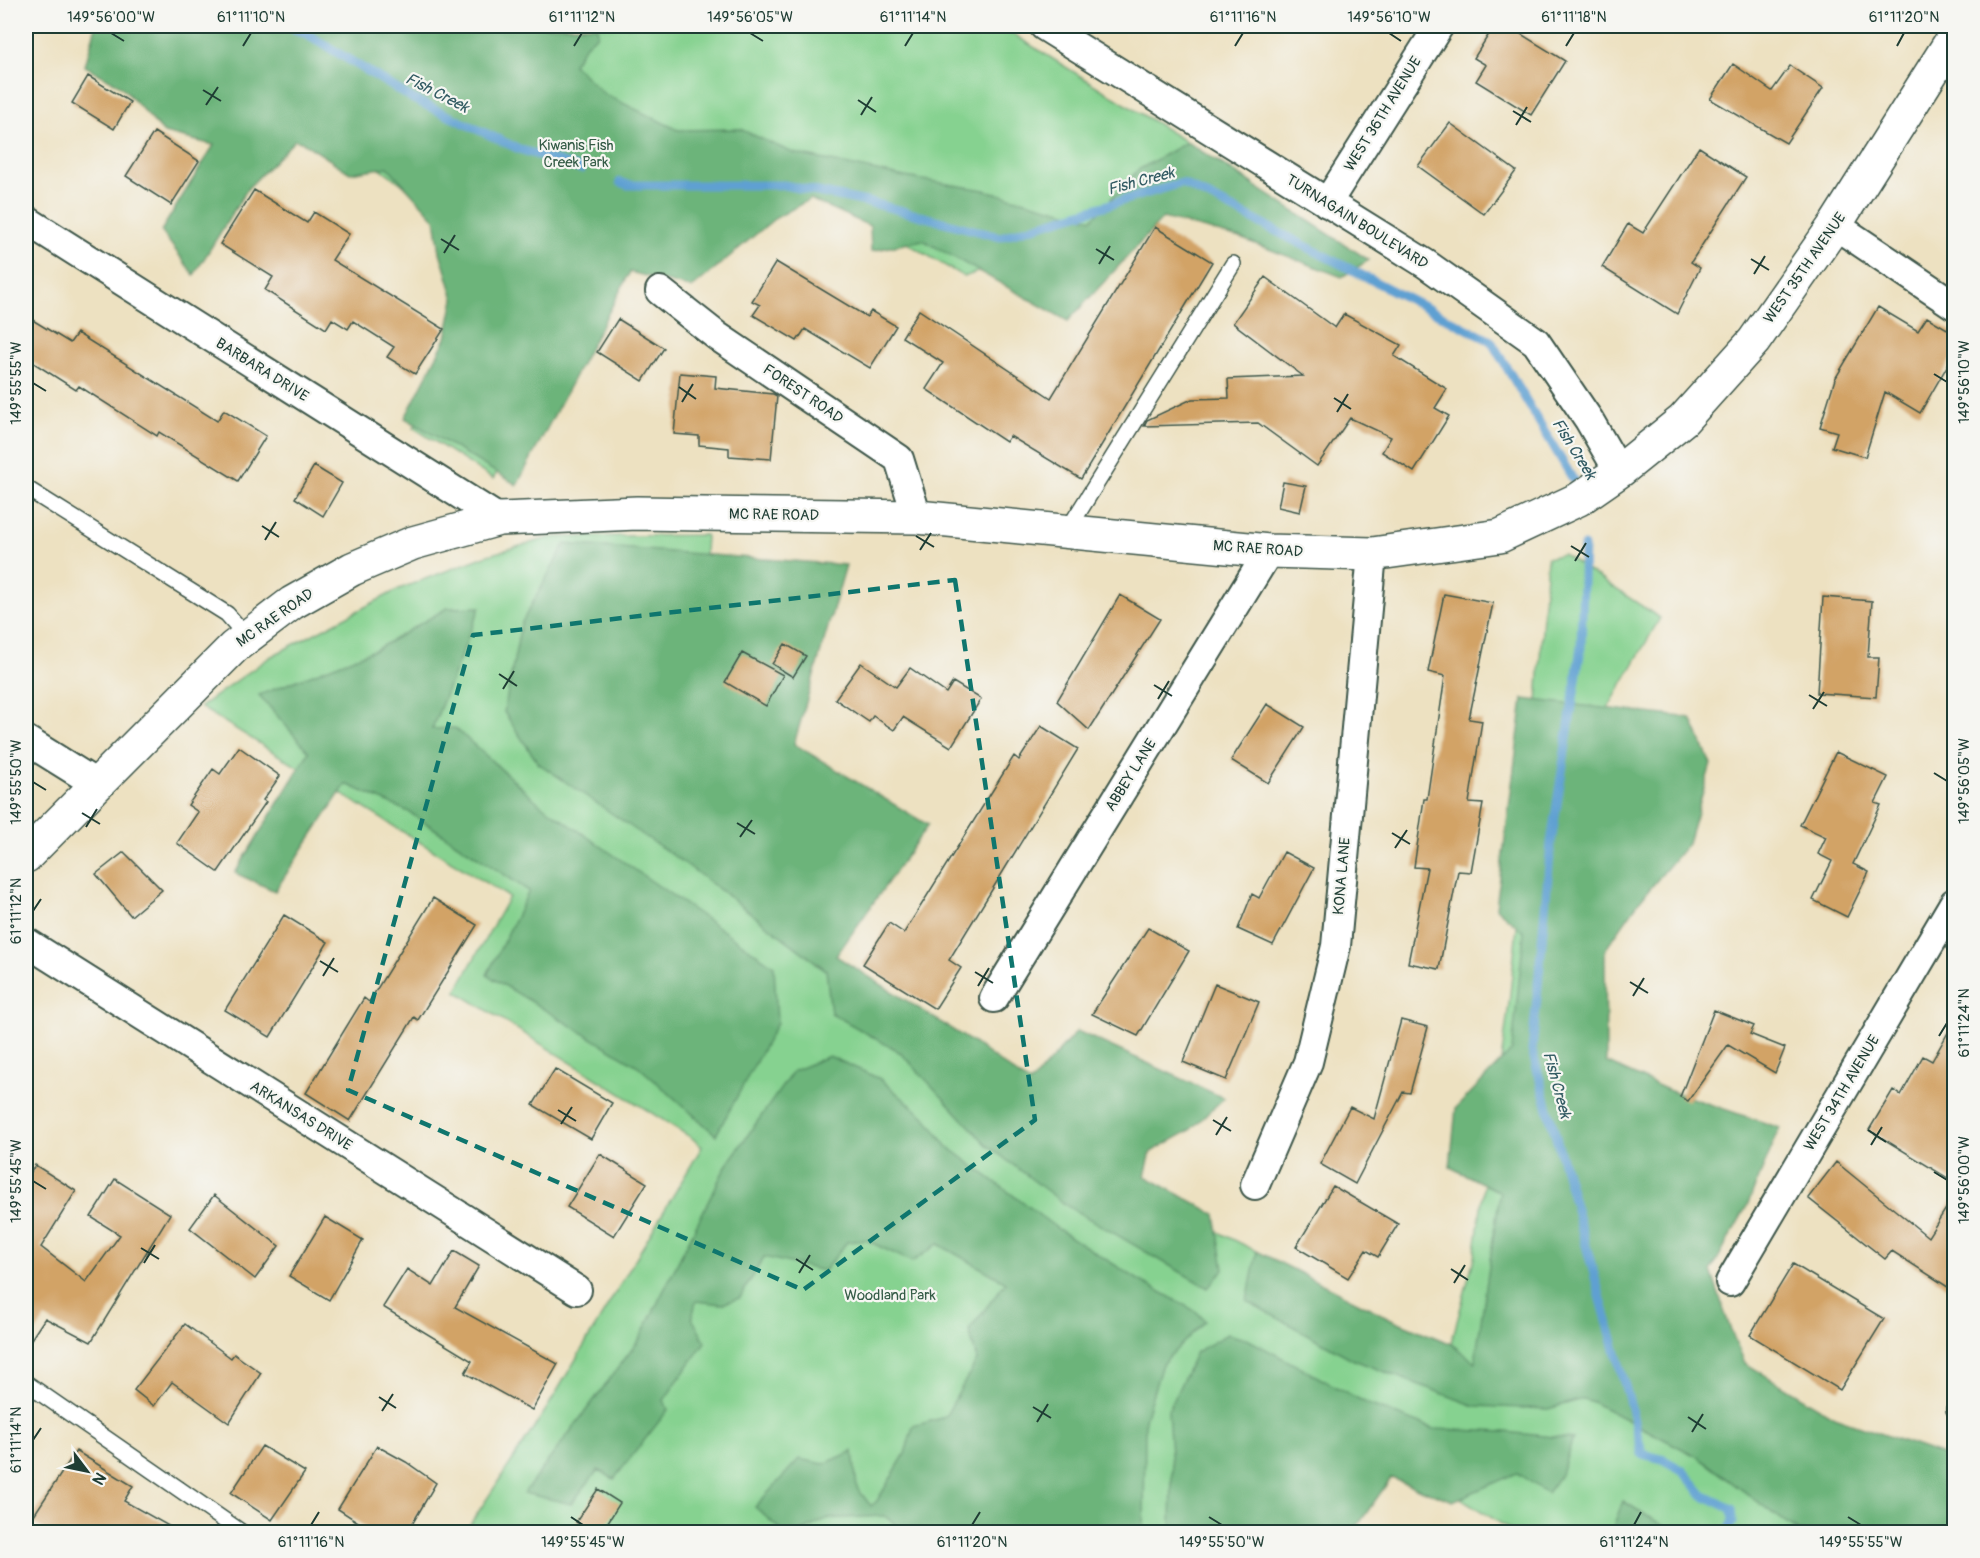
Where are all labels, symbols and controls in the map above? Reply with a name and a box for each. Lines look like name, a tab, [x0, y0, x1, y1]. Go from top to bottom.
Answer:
text: 149°56'00"W	[67, 8, 155, 27]
text: 61°11'10"N	[217, 8, 285, 27]
text: 61°11'12"N	[549, 8, 615, 27]
text: 149°56'05"W	[707, 8, 793, 27]
text: 61°11'14"N	[880, 8, 946, 27]
text: 61°11'16"N	[1210, 8, 1276, 27]
text: 149°56'10"W	[1347, 8, 1431, 27]
text: 61°11'18"N	[1541, 8, 1607, 27]
text: 61°11'20"N	[1869, 8, 1939, 27]
street label: WEST 36TH AVENUE	[1340, 53, 1426, 175]
water label: Fish Creek	[402, 69, 473, 118]
park label: Kiwanis Fish Creek Park	[539, 136, 613, 172]
water label: Fish Creek	[1105, 162, 1178, 200]
street label: TURNAGAIN BOULEVARD	[1282, 170, 1432, 274]
street label: WEST 35TH AVENUE	[1760, 209, 1851, 327]
street label: BARBARA DRIVE	[212, 334, 312, 406]
text: 149°56'10"W	[1955, 340, 1974, 424]
text: 149°55'55"W	[7, 341, 26, 425]
street label: FOREST ROAD	[759, 360, 847, 428]
water label: Fish Creek	[1547, 415, 1601, 484]
street label: MC RAE ROAD	[729, 505, 819, 525]
street label: MC RAE ROAD	[1212, 536, 1304, 562]
street label: MC RAE ROAD	[233, 584, 317, 652]
street label: ABBEY LANE	[1101, 735, 1161, 815]
text: 149°56'05"W	[1955, 738, 1974, 824]
text: 149°55'50"W	[7, 739, 26, 825]
street label: KONA LANE	[1329, 836, 1355, 916]
text: 61°11'12"N	[7, 878, 26, 944]
text: 61°11'24"N	[1955, 988, 1974, 1058]
street label: WEST 34TH AVENUE	[1800, 1031, 1884, 1154]
water label: Fish Creek	[1538, 1049, 1576, 1122]
street label: ARKANSAS DRIVE	[246, 1077, 356, 1155]
text: 149°56'00"W	[1955, 1136, 1974, 1224]
text: 149°55'45"W	[7, 1139, 26, 1223]
park label: Woodland Park	[844, 1286, 937, 1305]
text: 61°11'14"N	[7, 1407, 26, 1473]
north arrow	[57, 1441, 117, 1501]
text: N	[87, 1469, 110, 1488]
text: 61°11'16"N	[278, 1533, 344, 1552]
text: 149°55'45"W	[541, 1533, 625, 1552]
text: 61°11'20"N	[937, 1533, 1007, 1552]
text: 149°55'50"W	[1179, 1533, 1265, 1552]
text: 61°11'24"N	[1599, 1533, 1669, 1552]
text: 149°55'55"W	[1819, 1533, 1903, 1552]

